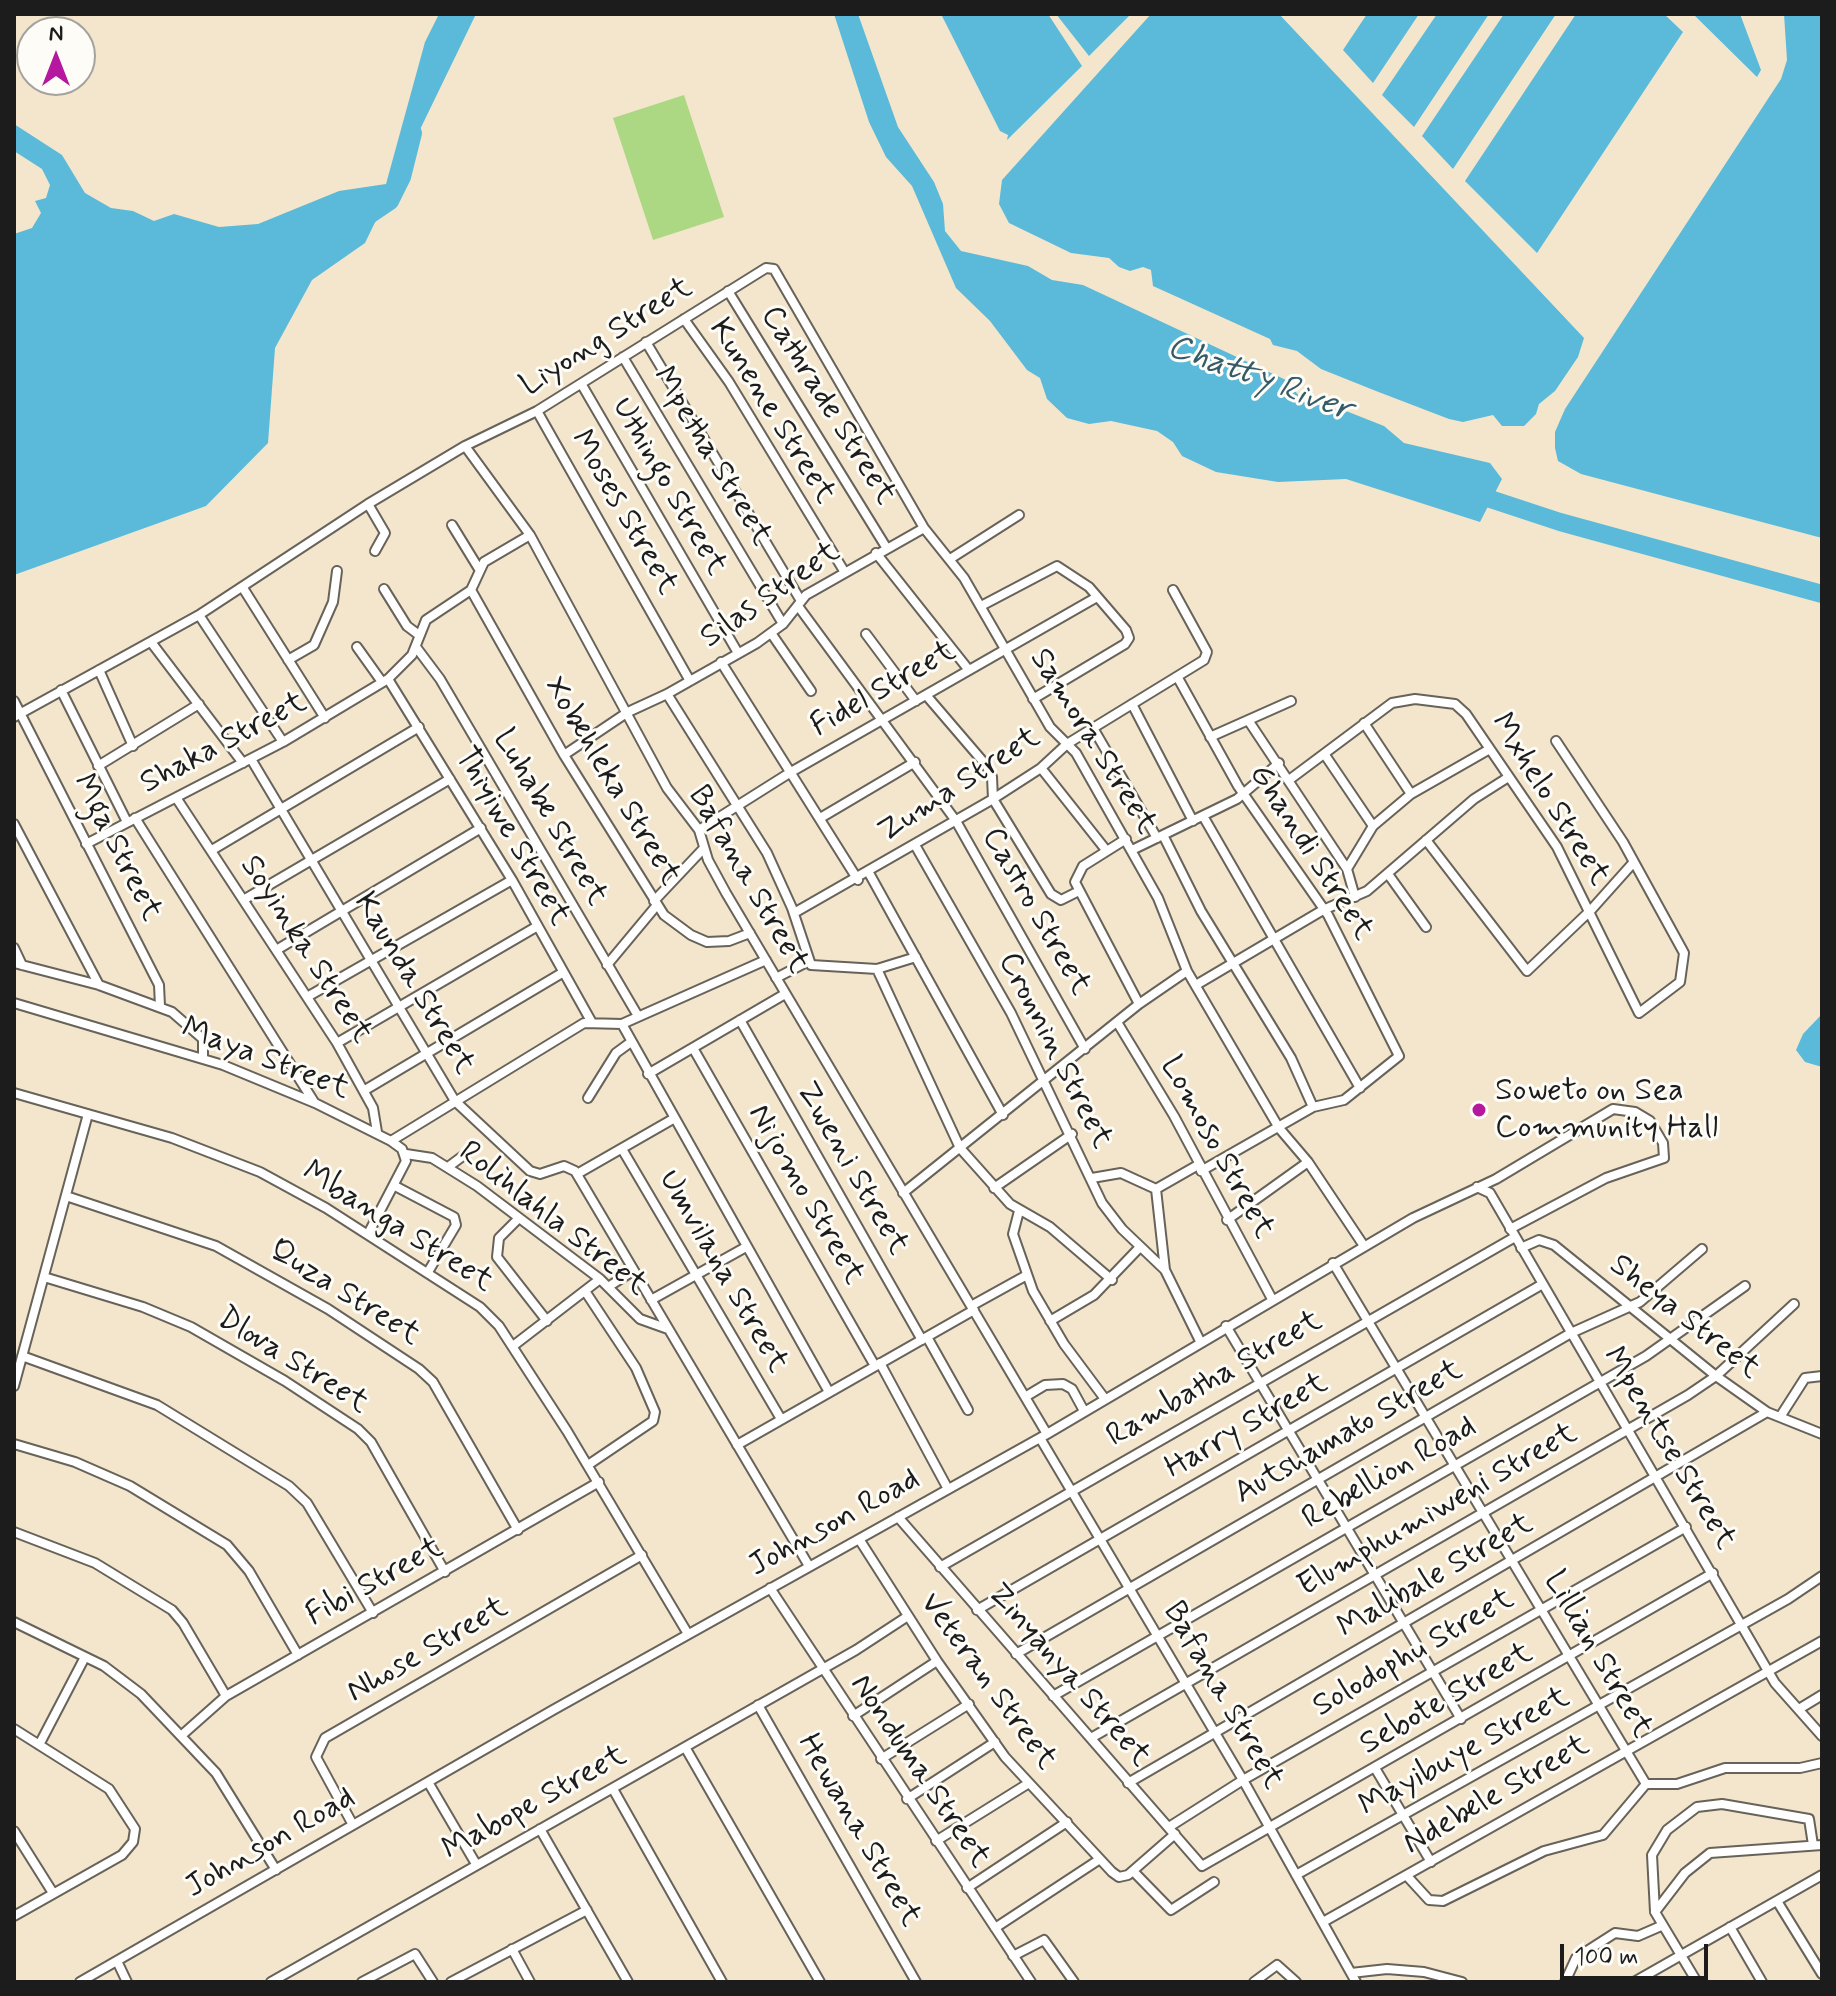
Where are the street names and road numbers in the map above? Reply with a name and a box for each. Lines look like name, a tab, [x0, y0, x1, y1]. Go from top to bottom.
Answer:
street label: Liyong Street	[514, 270, 700, 406]
street label: Cathrade Street	[751, 300, 903, 512]
street label: Kunene Street	[699, 313, 843, 511]
street label: Mpetha Street	[643, 361, 779, 553]
street label: Uthingo Street	[602, 391, 734, 583]
street label: Moses Street	[561, 424, 685, 602]
street label: Silas Street	[694, 534, 848, 658]
street label: Fidel Street	[805, 633, 963, 747]
street label: Samora Street	[1020, 642, 1164, 842]
street label: Xobehleka Street	[534, 671, 688, 893]
street label: Shaka Street	[134, 684, 314, 804]
street label: Mxhelo Street	[1481, 707, 1617, 893]
street label: Zuma Street	[872, 719, 1048, 853]
street label: Luhabe Street	[483, 723, 615, 913]
street label: Thiyiwe Street	[444, 741, 578, 933]
street label: Ghandi Street	[1239, 758, 1381, 948]
street label: Mga Street	[63, 768, 169, 928]
street label: Bafana Street	[678, 780, 816, 980]
street label: Castro Street	[972, 821, 1098, 1003]
street label: Soyinka Street	[230, 849, 380, 1051]
street label: Kaunda Street	[344, 886, 482, 1082]
street label: Cronnin Street	[988, 946, 1120, 1156]
street label: Maya Street	[176, 1010, 354, 1110]
street label: Lomoso Street	[1150, 1050, 1282, 1246]
street label: Zweni Street	[786, 1076, 916, 1262]
street label: Nijomo Street	[738, 1098, 872, 1292]
street label: Rolihlahla Street	[450, 1134, 654, 1306]
street label: Mbanga Street	[294, 1154, 500, 1302]
street label: Umvilana Street	[648, 1164, 796, 1380]
street label: Quza Street	[261, 1232, 427, 1356]
street label: Sheya Street	[1601, 1247, 1767, 1389]
street label: Dlova Street	[209, 1300, 375, 1424]
street label: Rambatha Street	[1101, 1303, 1329, 1457]
street label: Mpentse Street	[1593, 1341, 1743, 1557]
street label: Autshamato Street	[1228, 1352, 1470, 1514]
street label: Harry Street	[1159, 1365, 1335, 1489]
street label: Rebellion Road	[1296, 1409, 1484, 1539]
street label: Elumphumiweni Street	[1291, 1415, 1585, 1607]
street label: Johnson Road	[743, 1461, 927, 1587]
street label: Malibale Street	[1332, 1506, 1540, 1648]
street label: Fibi Street	[300, 1530, 450, 1636]
street label: Lillian Street	[1534, 1565, 1660, 1745]
street label: Zinyanya Street	[978, 1576, 1158, 1776]
street label: Solodophu Street	[1307, 1581, 1521, 1727]
street label: Veteran Street	[910, 1586, 1064, 1778]
street label: Nhose Street	[341, 1590, 515, 1712]
street label: Bafana Street	[1153, 1596, 1291, 1796]
street label: Sebote Street	[1354, 1635, 1540, 1765]
street label: Nonduma Street	[840, 1668, 998, 1876]
street label: Mayibuye Street	[1353, 1679, 1577, 1827]
street label: Ndebele Street	[1397, 1727, 1597, 1865]
street label: Hewana Street	[787, 1728, 929, 1934]
street label: Mabope Street	[436, 1738, 634, 1870]
street label: Johnson Road	[179, 1780, 363, 1908]

